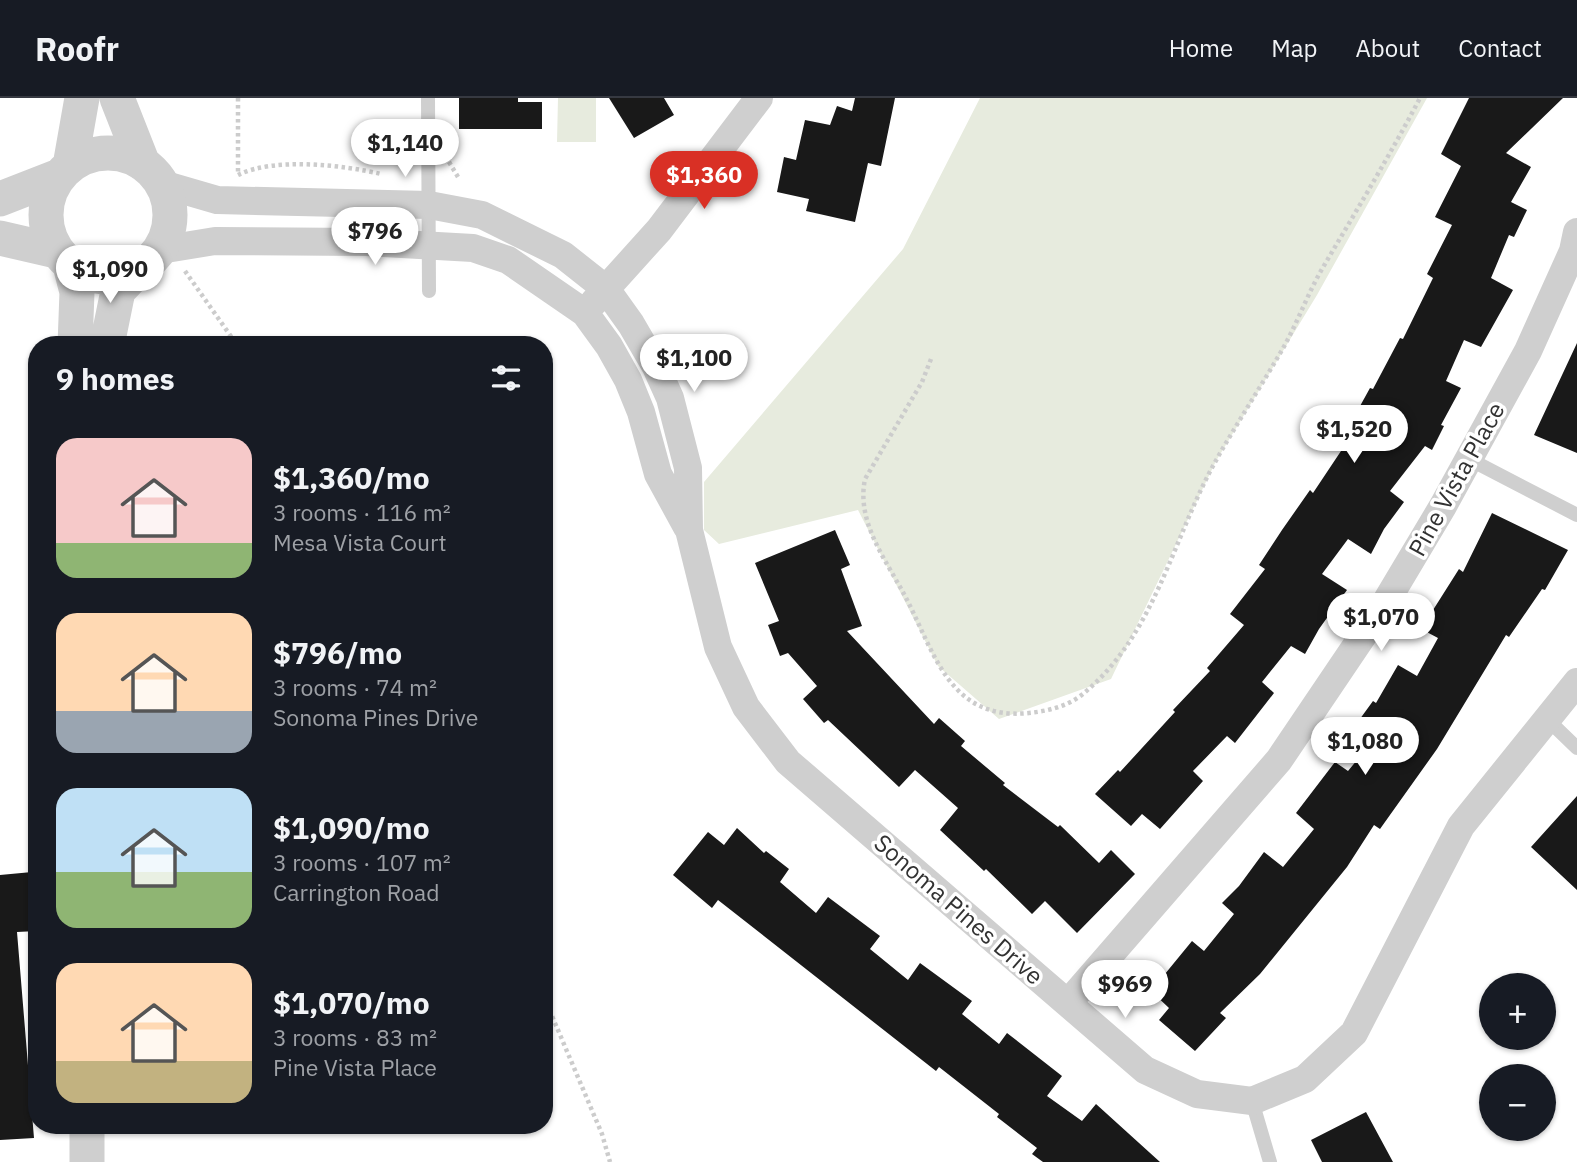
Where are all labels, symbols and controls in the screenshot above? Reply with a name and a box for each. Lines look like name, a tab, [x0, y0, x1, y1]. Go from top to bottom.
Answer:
text: Roofr	[35, 27, 119, 70]
text: Home	[1169, 32, 1233, 64]
text: Map	[1271, 32, 1317, 64]
text: About	[1355, 32, 1420, 64]
text: Contact	[1458, 32, 1542, 64]
pin: $1,140	[348, 120, 462, 179]
text: $1,140	[367, 127, 443, 157]
pin: $1,360	[647, 152, 761, 211]
text: $1,360	[666, 159, 742, 189]
pin: $796	[334, 208, 416, 267]
text: $796	[347, 215, 403, 245]
pin: $1,090	[53, 246, 167, 305]
text: $1,090	[72, 253, 148, 283]
pin: $1,100	[637, 334, 751, 394]
text: $1,100	[656, 342, 732, 372]
text: 9 homes	[56, 359, 175, 398]
icon: filters	[487, 359, 525, 397]
street label: Pine Vista Place	[1401, 396, 1511, 562]
pin: $1,520	[1297, 406, 1411, 465]
text: $1,520	[1316, 413, 1392, 443]
text: $1,360/mo	[273, 458, 430, 497]
icon: home	[112, 466, 196, 550]
text: 3 rooms · 116 m²	[273, 497, 451, 527]
text: Mesa Vista Court	[273, 527, 447, 557]
pin: $1,070	[1324, 594, 1438, 653]
text: $1,070	[1343, 601, 1419, 631]
text: $796/mo	[273, 633, 402, 672]
icon: home	[112, 641, 196, 725]
text: 3 rooms · 74 m²	[273, 672, 437, 702]
text: Sonoma Pines Drive	[273, 702, 478, 732]
pin: $1,080	[1308, 718, 1422, 777]
text: $1,080	[1327, 725, 1403, 755]
text: $1,090/mo	[273, 808, 430, 847]
icon: home	[112, 816, 196, 900]
street label: Sonoma Pines Drive	[868, 827, 1050, 991]
text: 3 rooms · 107 m²	[273, 847, 451, 877]
text: Carrington Road	[273, 877, 440, 907]
pin: $969	[1084, 960, 1166, 1020]
text: $969	[1097, 968, 1153, 998]
map controls	[1479, 973, 1556, 1141]
button: +	[1479, 973, 1556, 1050]
text: $1,070/mo	[273, 983, 430, 1022]
icon: home	[112, 991, 196, 1075]
text: 3 rooms · 83 m²	[273, 1022, 437, 1052]
text: Pine Vista Place	[273, 1052, 437, 1082]
button: −	[1479, 1064, 1556, 1141]

